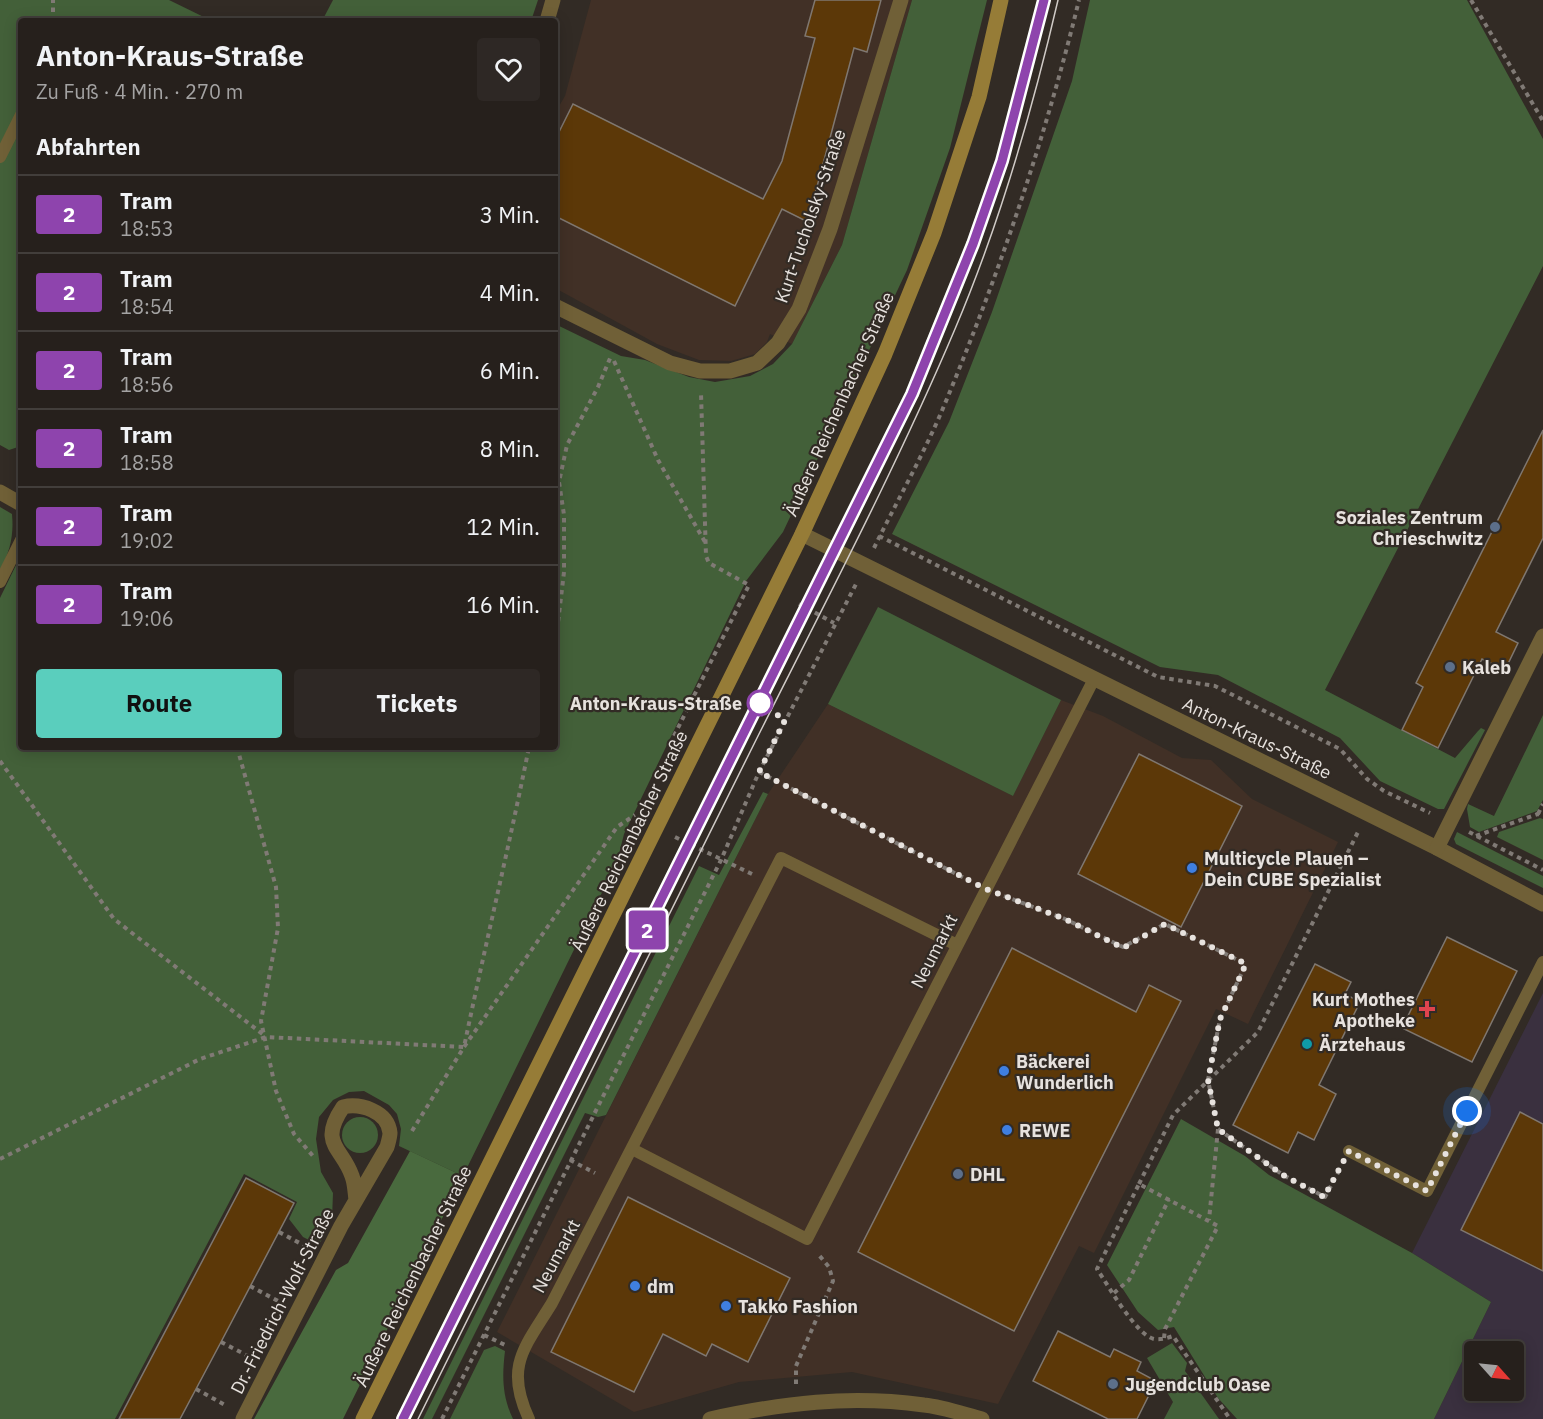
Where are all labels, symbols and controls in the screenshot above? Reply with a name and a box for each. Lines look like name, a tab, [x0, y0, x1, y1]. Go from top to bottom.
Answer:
text: Anton-Kraus-Straße	[36, 37, 304, 74]
button: heart	[477, 38, 540, 101]
text: Zu Fuß · 4 Min. · 270 m	[36, 78, 243, 105]
street label: Kurt-Tucholsky-Straße	[769, 126, 851, 306]
text: Abfahrten	[36, 132, 141, 161]
text: Tram	[120, 186, 173, 215]
text: 2	[63, 200, 75, 228]
text: 3 Min.	[480, 200, 540, 229]
text: 18:53	[120, 215, 174, 242]
text: Tram	[120, 264, 173, 293]
text: 2	[63, 278, 75, 306]
text: 4 Min.	[480, 278, 540, 307]
street label: Äußere Reichenbacher Straße	[779, 288, 899, 520]
text: 18:54	[120, 293, 174, 320]
text: Tram	[120, 342, 173, 371]
text: 2	[63, 356, 75, 384]
text: 6 Min.	[480, 356, 540, 385]
text: 18:56	[120, 371, 174, 398]
text: Tram	[120, 420, 173, 449]
text: 2	[63, 434, 75, 462]
text: 8 Min.	[480, 434, 540, 463]
text: 18:58	[120, 449, 174, 476]
text: Tram	[120, 498, 173, 527]
place label: Soziales Zentrum Chrieschwitz	[1335, 506, 1483, 550]
text: 2	[63, 512, 75, 540]
text: 12 Min.	[467, 512, 540, 541]
marker: Soziales Zentrum Chrieschwitz	[1488, 520, 1502, 534]
text: 19:02	[120, 527, 174, 554]
text: Tram	[120, 576, 173, 605]
text: 2	[63, 590, 75, 618]
text: 16 Min.	[467, 590, 540, 619]
text: 19:06	[120, 605, 174, 632]
place label: Kaleb	[1462, 656, 1511, 679]
marker: Kaleb	[1443, 660, 1457, 674]
button: Route	[36, 669, 282, 738]
button: Tickets	[294, 669, 540, 738]
marker: Anton-Kraus-Straße	[747, 690, 773, 716]
place label: Anton-Kraus-Straße	[570, 692, 742, 715]
street label: Anton-Kraus-Straße	[1179, 692, 1335, 784]
street label: Äußere Reichenbacher Straße	[565, 727, 693, 955]
place label: Multicycle Plauen – Dein CUBE Spezialist	[1204, 847, 1382, 891]
marker: Multicycle Plauen – Dein CUBE Spezialist	[1185, 861, 1199, 875]
line badge: 2	[628, 910, 666, 950]
street label: Neumarkt	[906, 910, 962, 992]
text: 2	[641, 916, 653, 944]
place label: Kurt Mothes Apotheke	[1312, 988, 1415, 1032]
marker: Kurt Mothes Apotheke	[1420, 1002, 1434, 1016]
place label: Ärztehaus	[1319, 1033, 1406, 1056]
marker: Ärztehaus	[1300, 1037, 1314, 1051]
place label: Bäckerei Wunderlich	[1016, 1050, 1114, 1094]
marker: Bäckerei Wunderlich	[997, 1064, 1011, 1078]
your location	[1452, 1096, 1482, 1126]
place label: REWE	[1019, 1119, 1071, 1142]
marker: REWE	[1000, 1123, 1014, 1137]
street label: Äußere Reichenbacher Straße	[349, 1162, 477, 1390]
place label: DHL	[970, 1163, 1005, 1186]
marker: DHL	[951, 1167, 965, 1181]
street label: Dr.-Friedrich-Wolf-Straße	[225, 1204, 339, 1398]
street label: Neumarkt	[527, 1215, 585, 1297]
place label: dm	[647, 1275, 674, 1298]
marker: dm	[628, 1279, 642, 1293]
place label: Takko Fashion	[738, 1295, 858, 1318]
marker: Takko Fashion	[719, 1299, 733, 1313]
north arrow	[1464, 1341, 1524, 1401]
map controls	[1464, 1341, 1524, 1401]
place label: Jugendclub Oase	[1125, 1373, 1270, 1396]
marker: Jugendclub Oase	[1106, 1377, 1120, 1391]

